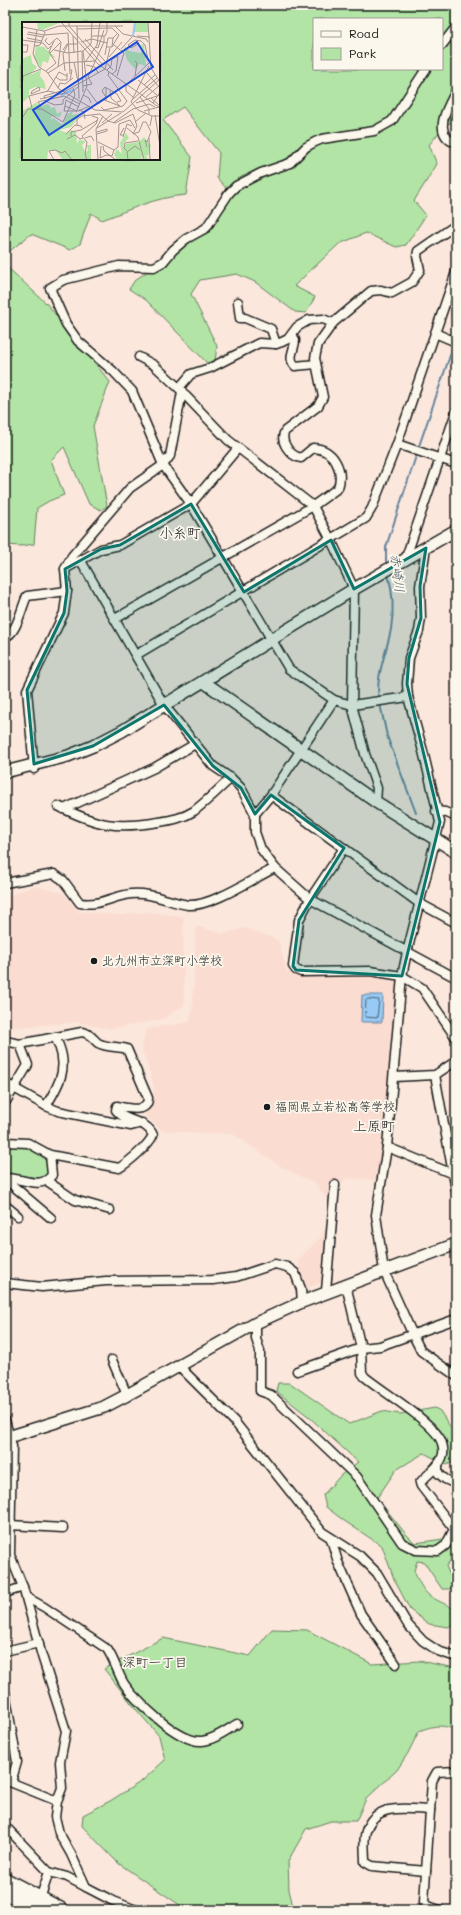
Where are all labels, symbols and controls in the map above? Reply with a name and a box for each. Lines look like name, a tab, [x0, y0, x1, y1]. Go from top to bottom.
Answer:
legend	[313, 18, 443, 70]
inset map	[22, 22, 160, 160]
text: Road	[349, 25, 379, 41]
text: Park	[349, 45, 376, 61]
district label: 小糸町	[159, 523, 201, 542]
water label: 赤崎川	[388, 553, 409, 593]
place label: 北九州市立深町小学校	[102, 952, 222, 968]
marker: 北九州市立深町小学校	[89, 956, 99, 966]
place label: 福岡県立若松高等学校	[275, 1098, 395, 1114]
marker: 福岡県立若松高等学校	[262, 1102, 272, 1112]
district label: 上原町	[353, 1116, 395, 1135]
district label: 深町一丁目	[122, 1653, 188, 1670]

